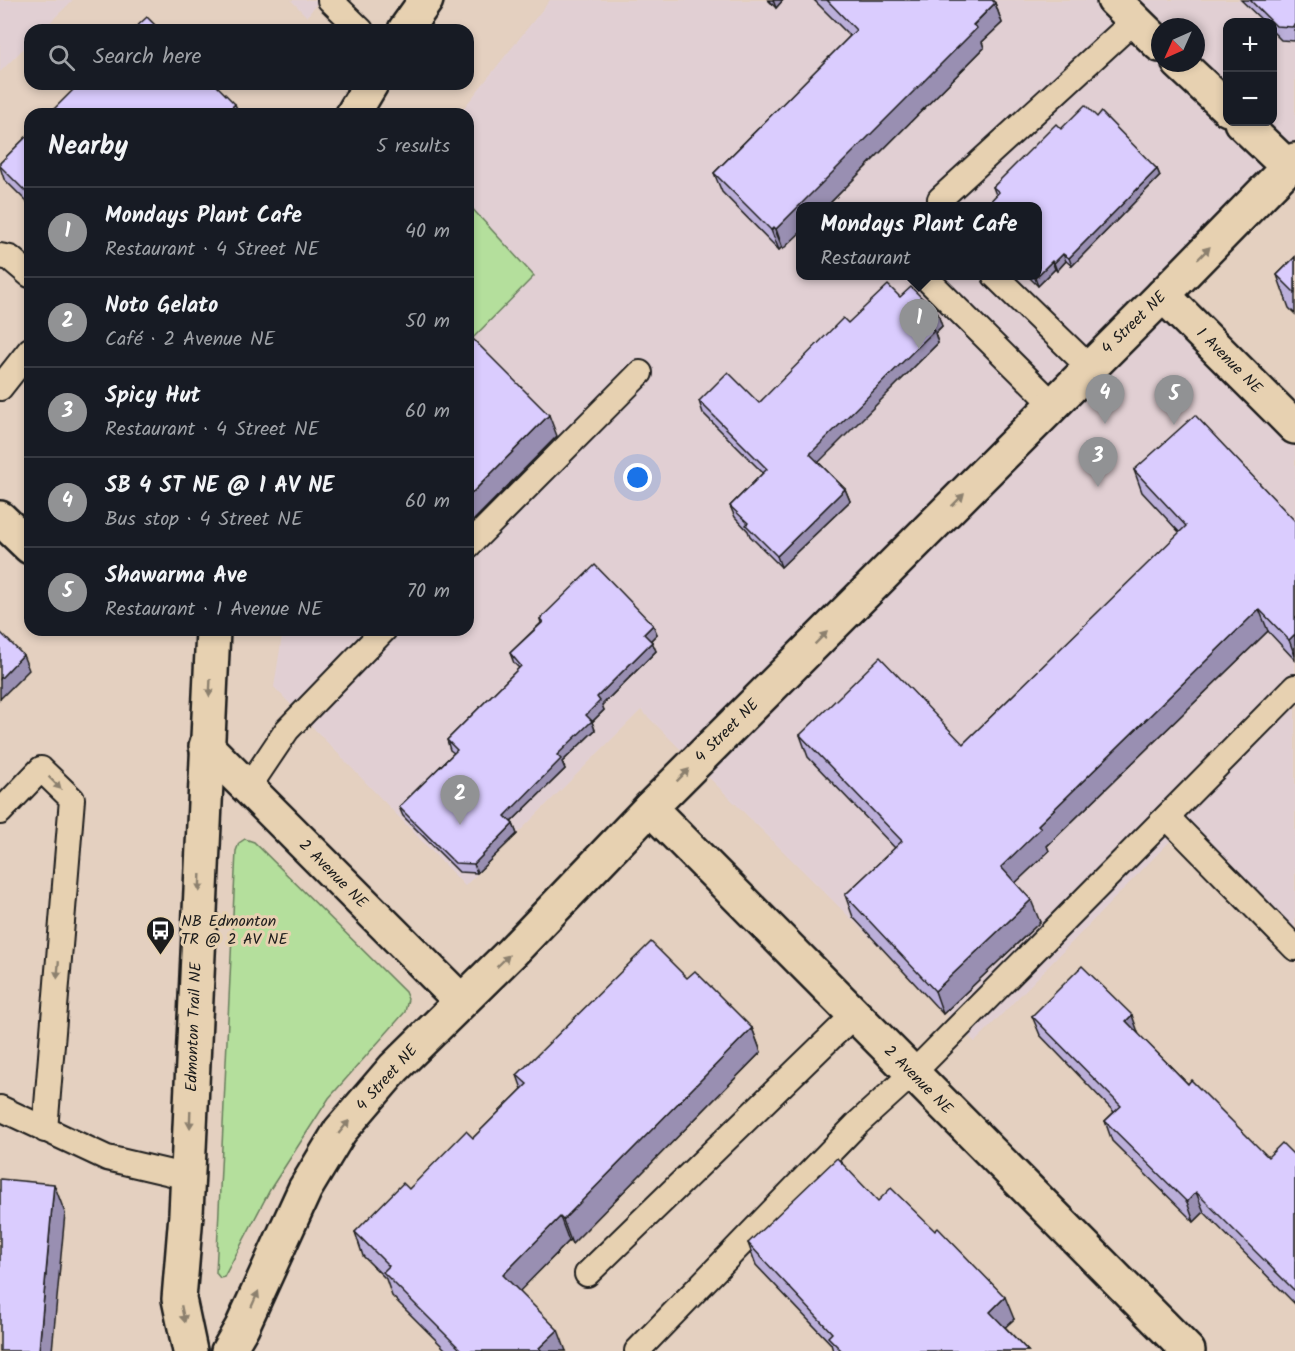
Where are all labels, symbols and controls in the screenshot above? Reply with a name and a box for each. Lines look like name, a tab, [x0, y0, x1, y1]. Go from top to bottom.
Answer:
north arrow	[1151, 18, 1205, 72]
map controls	[1223, 18, 1277, 126]
button: +	[1223, 18, 1277, 72]
search box	[24, 24, 474, 90]
text: Search here	[93, 40, 201, 75]
icon: search	[45, 41, 78, 74]
button: −	[1223, 72, 1277, 126]
text: Nearby	[48, 126, 128, 168]
text: 5 results	[376, 131, 450, 163]
text: Mondays Plant Cafe	[105, 199, 302, 234]
popup	[796, 202, 1042, 280]
text: Mondays Plant Cafe	[821, 208, 1017, 243]
text: 1	[64, 216, 71, 248]
text: 40 m	[405, 216, 450, 248]
text: Restaurant · 4 Street NE	[105, 234, 319, 266]
text: Restaurant	[821, 243, 911, 275]
one-way arrow	[1196, 247, 1210, 261]
street label: 4 Street NE	[1096, 285, 1173, 361]
text: Noto Gelato	[105, 289, 218, 324]
pin: 1	[900, 300, 938, 349]
text: 2	[62, 306, 73, 338]
text: 50 m	[405, 306, 450, 338]
street label: 1 Avenue NE	[1190, 322, 1268, 400]
text: Café · 2 Avenue NE	[105, 324, 275, 356]
pin: 4	[1086, 374, 1124, 424]
pin: 5	[1154, 376, 1194, 425]
text: Spicy Hut	[105, 379, 200, 414]
text: 3	[62, 396, 73, 428]
text: 60 m	[405, 396, 450, 428]
text: Restaurant · 4 Street NE	[105, 414, 319, 446]
pin: 3	[1078, 438, 1118, 487]
your location	[623, 463, 652, 492]
text: SB 4 ST NE @ 1 AV NE	[105, 469, 334, 504]
text: 4	[62, 486, 73, 518]
text: 60 m	[405, 486, 450, 518]
one-way arrow	[951, 493, 965, 507]
text: Bus stop · 4 Street NE	[105, 504, 303, 536]
text: Shawarma Ave	[105, 559, 247, 594]
text: 5	[62, 576, 73, 608]
text: 70 m	[407, 576, 450, 608]
text: Restaurant · 1 Avenue NE	[105, 594, 323, 626]
one-way arrow	[813, 631, 827, 645]
one-way arrow	[205, 679, 214, 698]
street label: 4 Street NE	[689, 693, 765, 769]
one-way arrow	[675, 769, 689, 783]
one-way arrow	[48, 775, 62, 790]
pin: 2	[440, 776, 480, 825]
street label: 2 Avenue NE	[293, 834, 374, 915]
one-way arrow	[196, 874, 205, 893]
place label: NB Edmonton TR @ 2 AV NE	[181, 909, 288, 952]
bus stop icon: NB Edmonton TR @ 2 AV NE	[144, 914, 176, 956]
one-way arrow	[496, 954, 510, 968]
one-way arrow	[53, 961, 62, 980]
street label: Edmonton Trail NE	[179, 961, 209, 1092]
street label: 4 Street NE	[350, 1039, 424, 1117]
street label: 2 Avenue NE	[878, 1040, 959, 1121]
one-way arrow	[186, 1110, 195, 1129]
one-way arrow	[338, 1119, 350, 1134]
one-way arrow	[250, 1291, 259, 1308]
one-way arrow	[178, 1305, 188, 1324]

